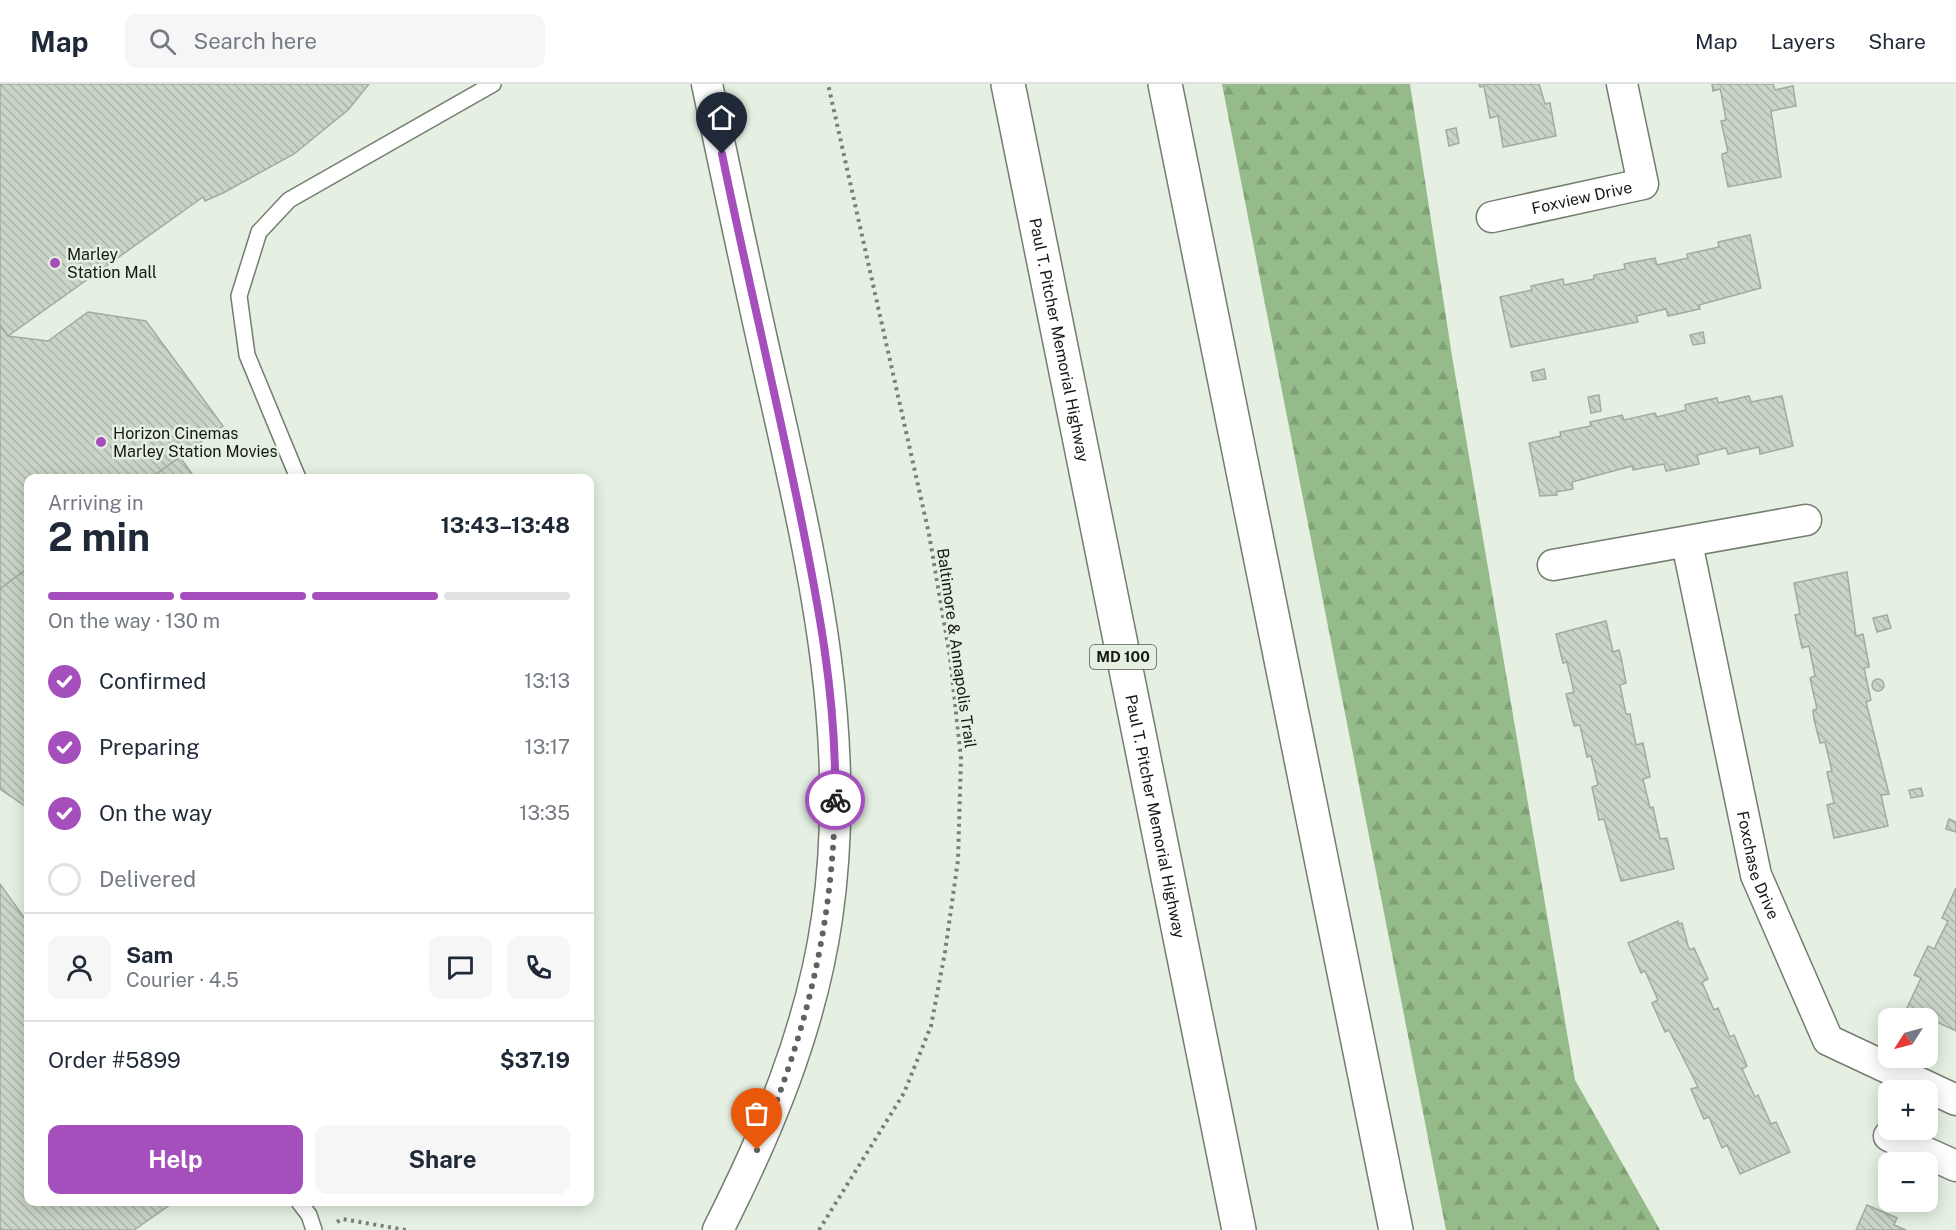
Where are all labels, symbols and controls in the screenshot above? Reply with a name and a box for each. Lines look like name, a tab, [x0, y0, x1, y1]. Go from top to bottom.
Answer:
search box	[125, 14, 545, 68]
text: Map	[30, 25, 89, 58]
icon: search	[146, 25, 179, 58]
text: Search here	[194, 28, 317, 54]
text: Map	[1695, 29, 1738, 54]
text: Layers	[1771, 29, 1835, 54]
text: Share	[1868, 29, 1926, 54]
pin	[696, 92, 747, 154]
icon: home	[705, 101, 738, 134]
street label: Foxview Drive	[1530, 178, 1634, 218]
street label: Paul T. Pitcher Memorial Highway	[1025, 216, 1093, 464]
place label: Marley Station Mall	[67, 245, 157, 282]
marker: Marley Station Mall	[48, 256, 62, 270]
place label: Horizon Cinemas Marley Station Movies	[113, 424, 278, 461]
marker: Horizon Cinemas Marley Station Movies	[94, 435, 108, 449]
text: Arriving in	[48, 491, 143, 515]
text: 13:43–13:48	[440, 512, 570, 538]
text: 2 min	[48, 514, 150, 560]
street label: Baltimore & Annapolis Trail	[933, 547, 980, 749]
text: On the way · 130 m	[48, 609, 220, 633]
road number: MD 100	[1090, 645, 1156, 669]
icon: check	[48, 665, 81, 698]
text: Confirmed	[99, 668, 206, 694]
text: 13:13	[524, 669, 570, 693]
street label: Paul T. Pitcher Memorial Highway	[1121, 693, 1189, 940]
icon: check	[48, 731, 81, 764]
text: Preparing	[99, 734, 200, 760]
text: 13:17	[525, 735, 570, 759]
courier	[805, 770, 865, 830]
icon: bike	[819, 784, 852, 817]
icon: check	[48, 797, 81, 830]
text: On the way	[99, 800, 212, 826]
text: 13:35	[519, 801, 570, 825]
street label: Foxchase Drive	[1733, 809, 1783, 922]
text: Delivered	[99, 866, 196, 892]
button: person	[48, 936, 111, 999]
button: chat	[429, 936, 492, 999]
button: phone	[507, 936, 570, 999]
text: Sam	[126, 942, 173, 968]
text: Courier · 4.5	[126, 968, 239, 992]
north arrow	[1878, 1008, 1938, 1068]
map controls	[1878, 1008, 1938, 1212]
text: Order #5899	[48, 1047, 181, 1073]
text: $37.19	[500, 1047, 570, 1073]
button: +	[1878, 1080, 1938, 1140]
pin	[731, 1088, 782, 1150]
icon: bag	[740, 1097, 773, 1130]
button: Help	[48, 1125, 303, 1194]
button: Share	[315, 1125, 570, 1194]
button: −	[1878, 1152, 1938, 1212]

